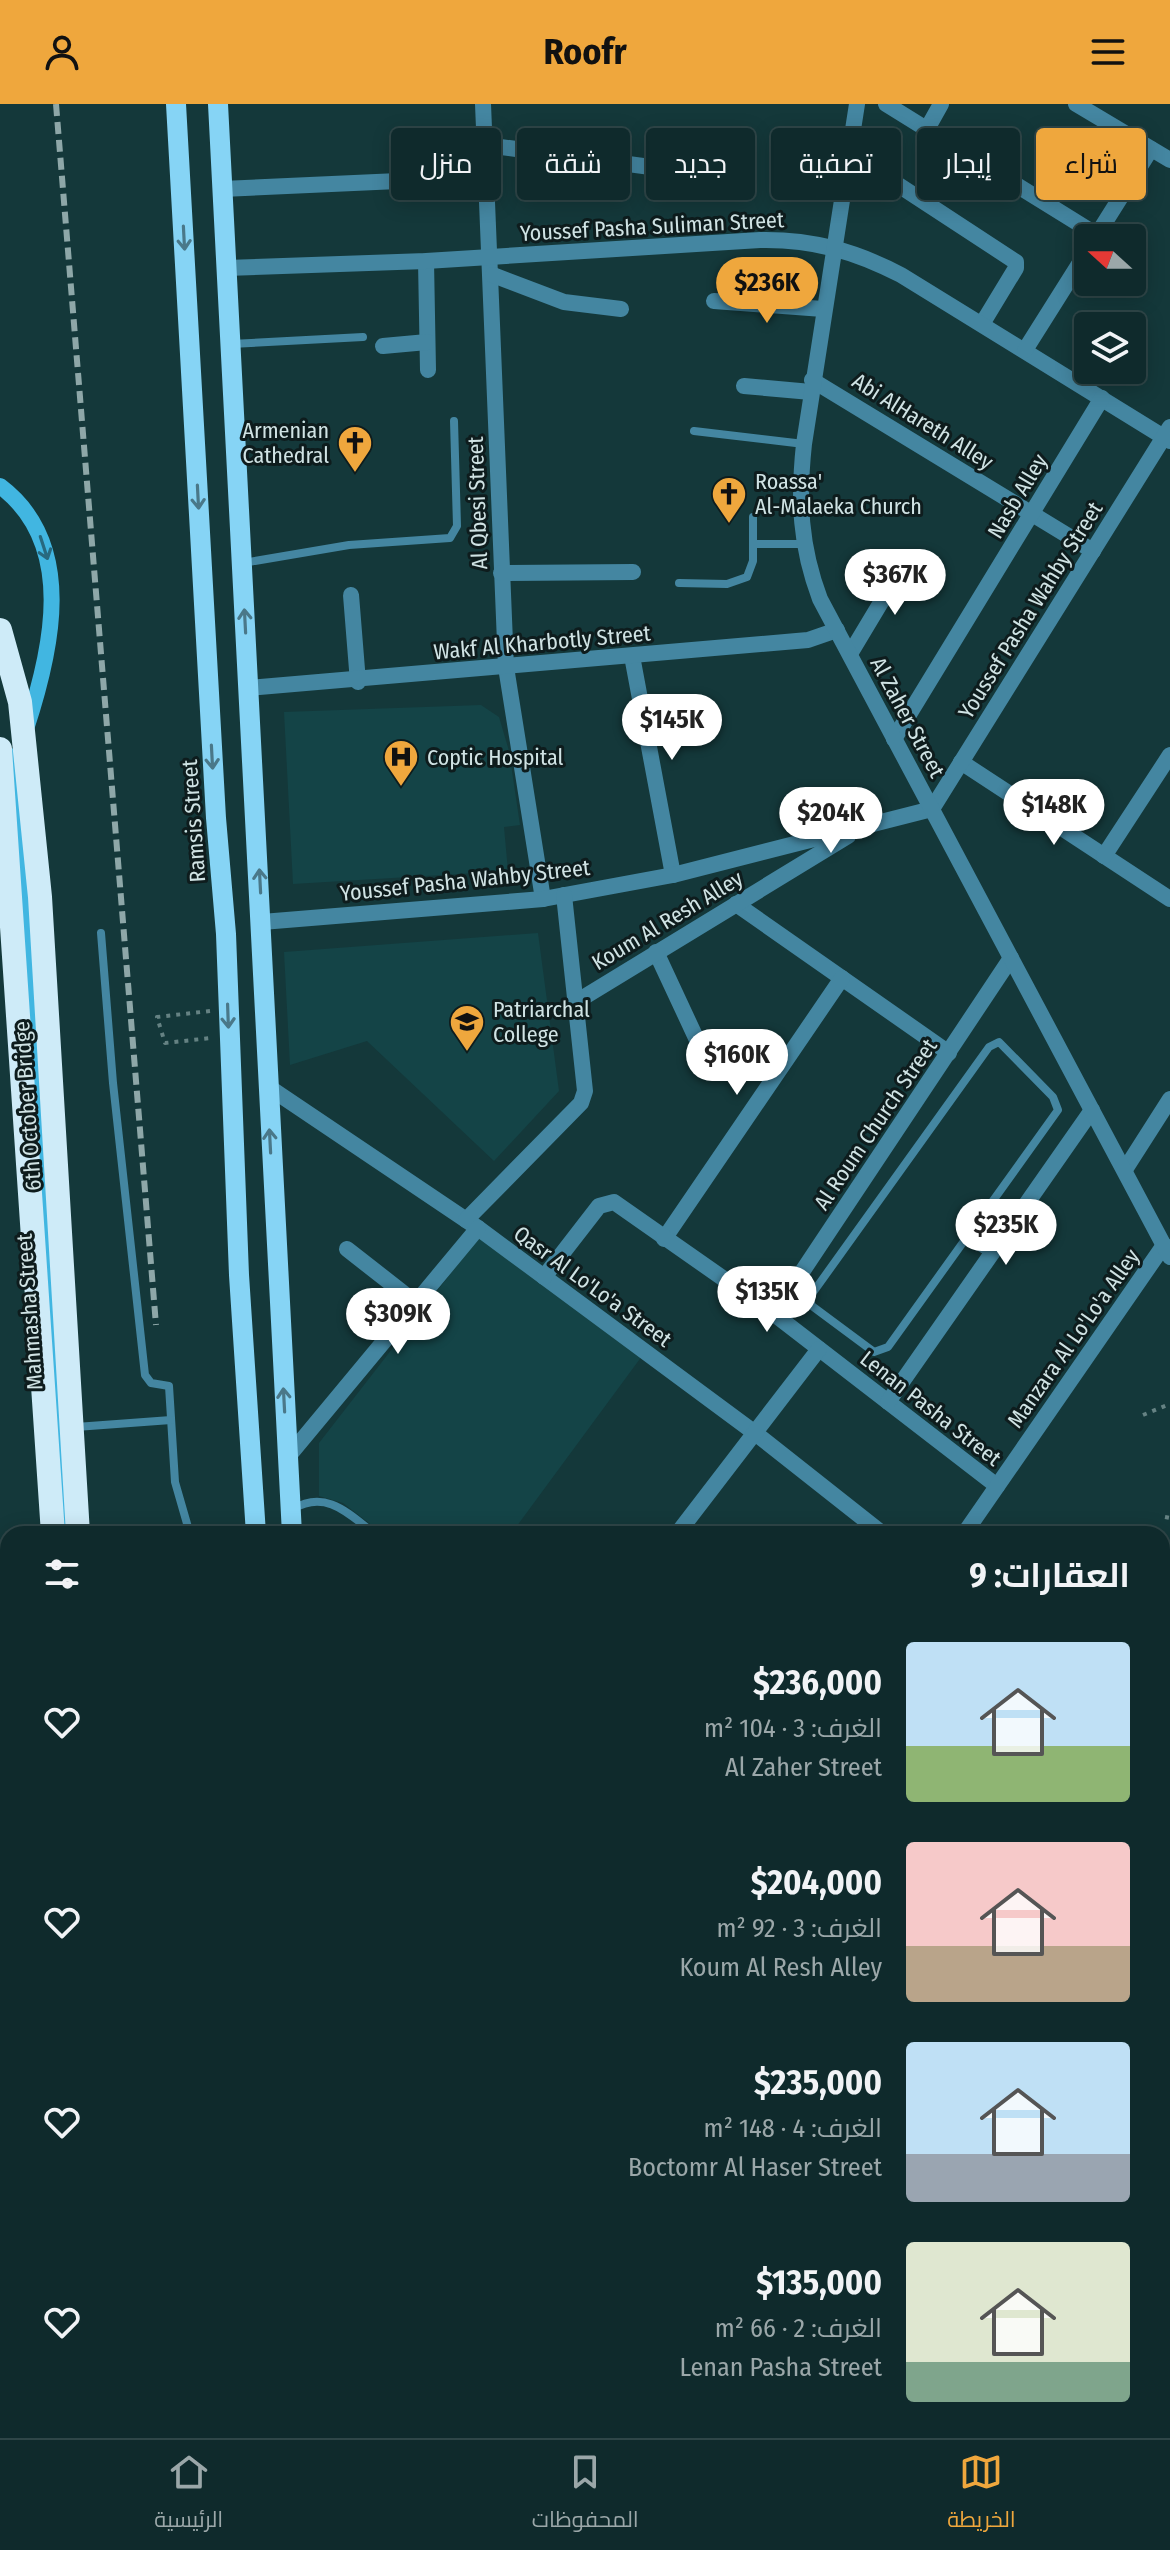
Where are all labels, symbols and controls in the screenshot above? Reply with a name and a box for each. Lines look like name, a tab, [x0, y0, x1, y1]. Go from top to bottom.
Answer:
icon: person	[40, 30, 84, 74]
text: Roofr	[543, 30, 627, 74]
icon: menu	[1086, 30, 1130, 74]
chip: منزل	[391, 128, 501, 200]
chip: شقة	[517, 128, 630, 200]
chip: جديد	[646, 128, 755, 200]
chip: تصفية	[771, 128, 901, 200]
chip: إيجار	[917, 128, 1020, 200]
chip: شراء	[1036, 128, 1146, 200]
street label: Youssef Pasha Suliman Street	[519, 206, 786, 247]
one-way arrow	[176, 224, 191, 251]
north arrow	[1074, 224, 1146, 296]
map controls	[1074, 224, 1146, 384]
pin: $236K	[711, 257, 823, 325]
text: $236K	[734, 267, 800, 298]
button: layers	[1074, 312, 1146, 384]
street label: Abi AlHareth Alley	[847, 367, 998, 476]
place label: Armenian Cathedral	[242, 417, 329, 469]
church icon: Armenian Cathedral	[336, 424, 374, 474]
street label: Al Qbesi Street	[462, 435, 493, 570]
street label: Nasb Alley	[982, 449, 1053, 543]
place label: Roassa' Al-Malaeka Church	[755, 468, 922, 520]
church icon: Roassa' Al-Malaeka Church	[710, 475, 748, 525]
one-way arrow	[191, 483, 206, 510]
street label: Youssef Pasha Wahby Street	[952, 496, 1109, 724]
one-way arrow	[37, 535, 52, 561]
pin: $367K	[839, 549, 951, 617]
text: $367K	[863, 559, 927, 590]
one-way arrow	[238, 608, 253, 635]
street label: Wakf Al Kharbotly Street	[432, 619, 653, 665]
street label: Al Zaher Street	[864, 652, 951, 783]
pin: $145K	[616, 694, 728, 762]
text: $145K	[640, 704, 704, 735]
hospital icon: Coptic Hospital	[382, 738, 420, 788]
one-way arrow	[205, 743, 220, 770]
place label: Coptic Hospital	[427, 744, 563, 771]
street label: Ramsis Street	[176, 758, 211, 883]
pin: $148K	[998, 779, 1110, 847]
pin: $204K	[775, 787, 887, 855]
text: $148K	[1021, 789, 1087, 820]
text: $204K	[797, 797, 865, 828]
street label: Youssef Pasha Wahby Street	[339, 854, 592, 907]
street label: Koum Al Resh Alley	[587, 865, 748, 976]
one-way arrow	[252, 868, 267, 895]
place label: Patriarchal College	[493, 996, 590, 1048]
one-way arrow	[221, 1002, 236, 1029]
school or university icon: Patriarchal College	[448, 1003, 486, 1053]
street label: 6th October Bridge	[8, 1020, 47, 1192]
pin: $160K	[681, 1029, 793, 1097]
street label: Al Roum Church Street	[808, 1033, 943, 1215]
text: $160K	[704, 1039, 770, 1070]
one-way arrow	[262, 1128, 277, 1155]
pin: $235K	[950, 1199, 1062, 1267]
text: $235K	[974, 1209, 1038, 1240]
street label: Qasr Al Lo'Lo'a Street	[508, 1220, 678, 1353]
street label: Mahmasha Street	[11, 1232, 48, 1391]
street label: Manzara Al Lo'Lo'a Alley	[1002, 1244, 1145, 1433]
pin: $135K	[711, 1266, 823, 1334]
text: $135K	[735, 1276, 799, 1307]
pin: $309K	[342, 1288, 454, 1356]
text: $309K	[364, 1298, 432, 1329]
street label: Lenan Pasha Street	[855, 1345, 1007, 1472]
one-way arrow	[276, 1387, 291, 1414]
icon: filters	[40, 1552, 84, 1596]
text: العقارات: 9	[969, 1555, 1130, 1596]
text: $236,000	[753, 1662, 882, 1703]
icon: home	[970, 1674, 1066, 1770]
icon: heart	[40, 1700, 84, 1744]
text: الغرف: 3 · 104 m²	[704, 1713, 882, 1744]
text: Al Zaher Street	[725, 1752, 882, 1783]
text: $204,000	[751, 1862, 882, 1903]
icon: home	[970, 1874, 1066, 1970]
icon: heart	[40, 1900, 84, 1944]
text: الغرف: 3 · 92 m²	[716, 1913, 882, 1944]
text: Koum Al Resh Alley	[679, 1952, 882, 1983]
text: $235,000	[754, 2062, 882, 2103]
icon: home	[970, 2074, 1066, 2170]
icon: heart	[40, 2100, 84, 2144]
text: الغرف: 4 · 148 m²	[704, 2113, 882, 2144]
text: Boctomr Al Haser Street	[628, 2152, 882, 2183]
text: $135,000	[756, 2262, 882, 2303]
icon: home	[970, 2274, 1066, 2370]
icon: heart	[40, 2300, 84, 2344]
text: الغرف: 2 · 66 m²	[715, 2313, 882, 2344]
text: Lenan Pasha Street	[680, 2352, 882, 2383]
tab: الرئيسية	[154, 2450, 223, 2540]
tab: المحفوظات	[532, 2450, 639, 2540]
tab: الخريطة	[947, 2450, 1016, 2540]

